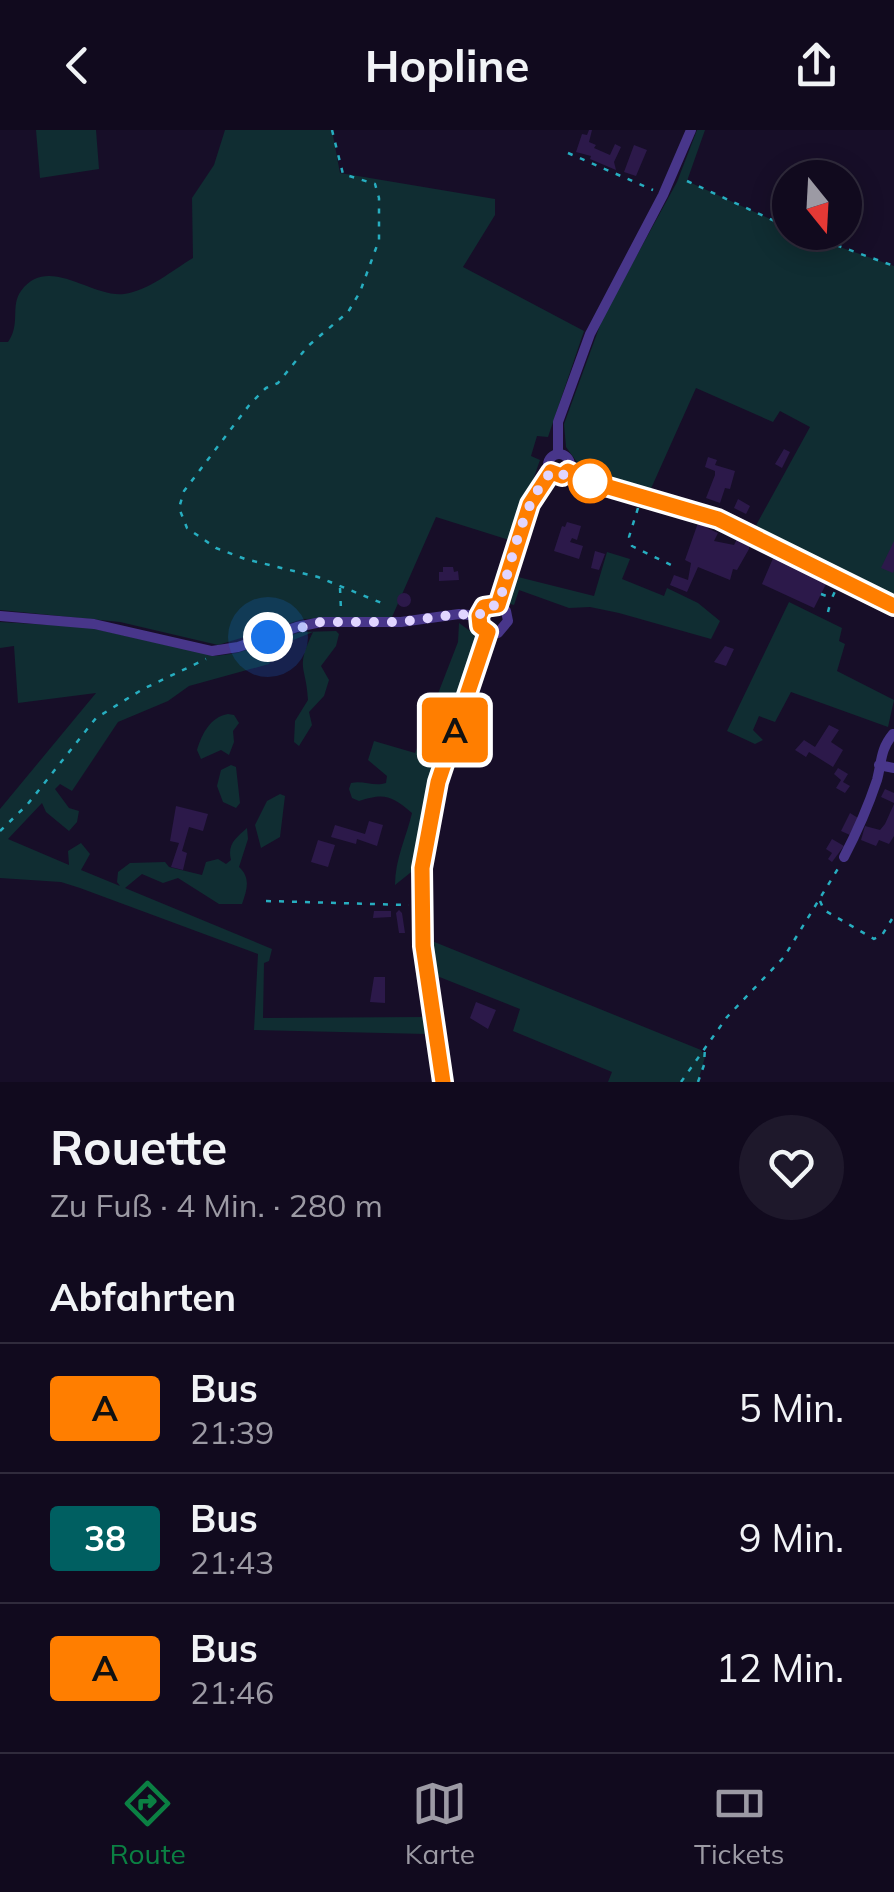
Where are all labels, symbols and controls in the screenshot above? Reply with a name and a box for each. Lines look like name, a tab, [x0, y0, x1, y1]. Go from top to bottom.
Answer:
text: Hopline	[365, 37, 529, 93]
icon: back	[50, 38, 105, 93]
icon: share	[789, 38, 844, 93]
north arrow	[772, 160, 862, 250]
map controls	[772, 160, 862, 250]
unlabelled marker	[569, 460, 611, 502]
your location	[243, 612, 293, 662]
line badge: A	[422, 698, 488, 762]
text: A	[442, 708, 468, 752]
button: heart	[739, 1115, 844, 1220]
text: Rouette	[50, 1117, 227, 1177]
text: Zu Fuß · 4 Min. · 280 m	[50, 1185, 383, 1225]
text: Abfahrten	[50, 1273, 236, 1321]
text: Bus	[190, 1364, 258, 1412]
text: 5 Min.	[739, 1384, 844, 1432]
text: A	[92, 1386, 118, 1430]
text: 21:39	[190, 1412, 274, 1452]
text: Bus	[190, 1494, 258, 1542]
text: 9 Min.	[739, 1514, 844, 1562]
text: 38	[84, 1516, 126, 1560]
text: 21:43	[190, 1542, 274, 1582]
text: Bus	[190, 1624, 258, 1672]
text: 12 Min.	[716, 1644, 844, 1692]
text: A	[92, 1646, 118, 1690]
text: 21:46	[190, 1672, 274, 1712]
tab: Route	[110, 1776, 186, 1871]
tab: Karte	[405, 1776, 475, 1871]
tab: Tickets	[694, 1776, 784, 1871]

